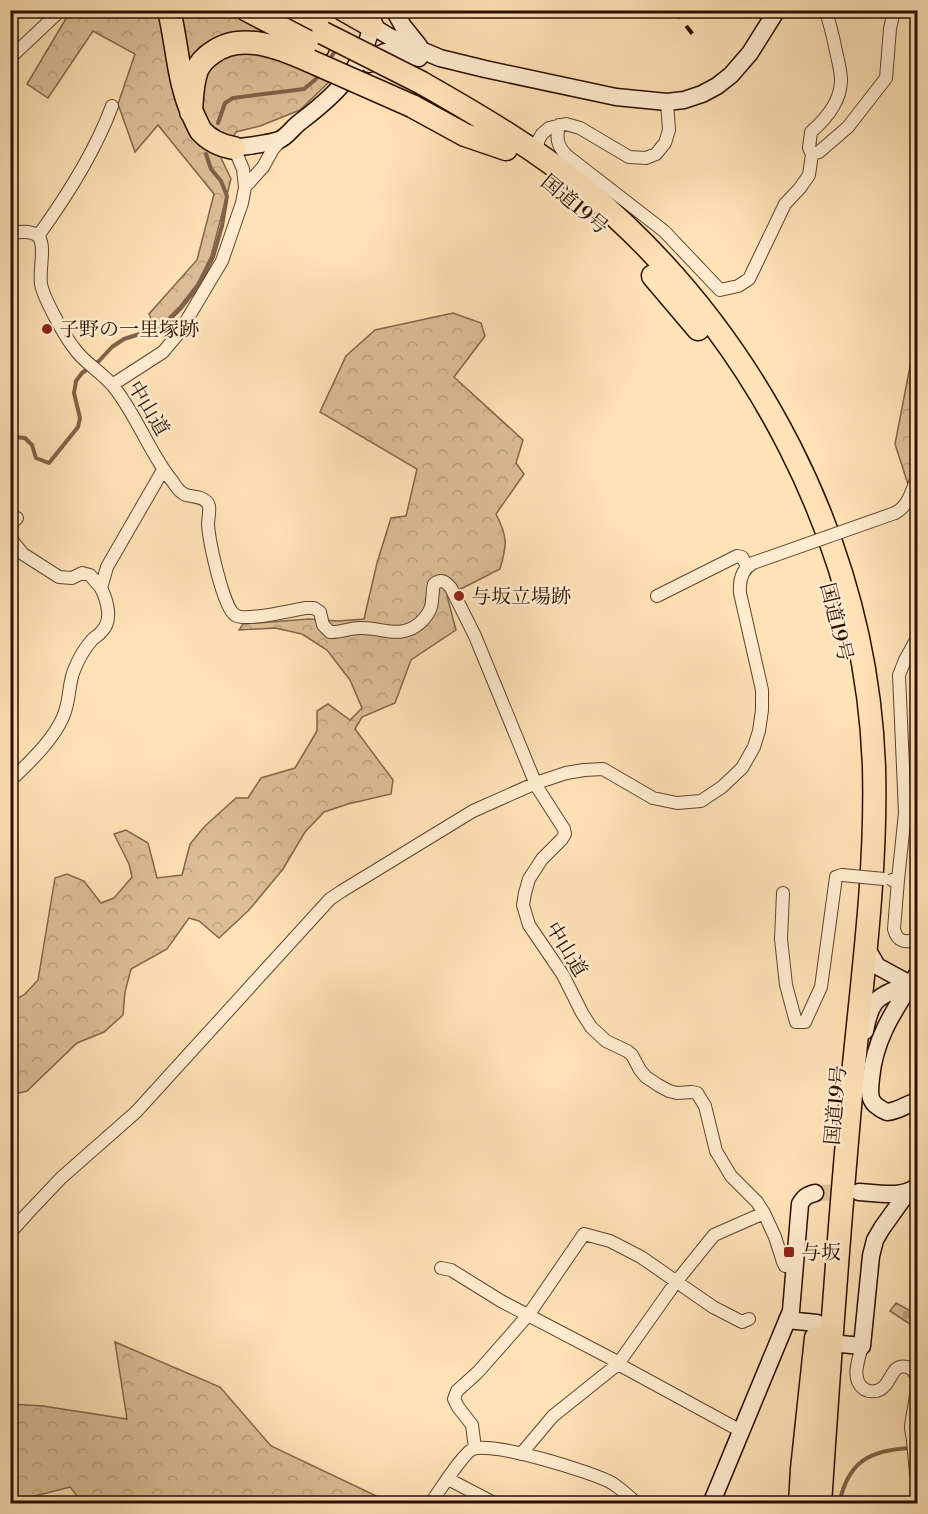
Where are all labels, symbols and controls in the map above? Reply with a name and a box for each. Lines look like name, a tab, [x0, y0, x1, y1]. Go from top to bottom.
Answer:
street label: 国道19号	[535, 170, 613, 240]
place label: 子野の一里塚跡	[59, 318, 199, 343]
marker: 子野の一里塚跡	[40, 322, 54, 336]
street label: 中山道	[122, 377, 174, 441]
street label: 国道19号	[814, 581, 857, 664]
place label: 与坂立場跡	[471, 585, 571, 610]
marker: 与坂立場跡	[452, 589, 466, 603]
street label: 中山道	[539, 918, 592, 982]
street label: 国道19号	[821, 1064, 852, 1146]
place label: 与坂	[801, 1241, 841, 1266]
marker: 与坂	[782, 1245, 796, 1259]

